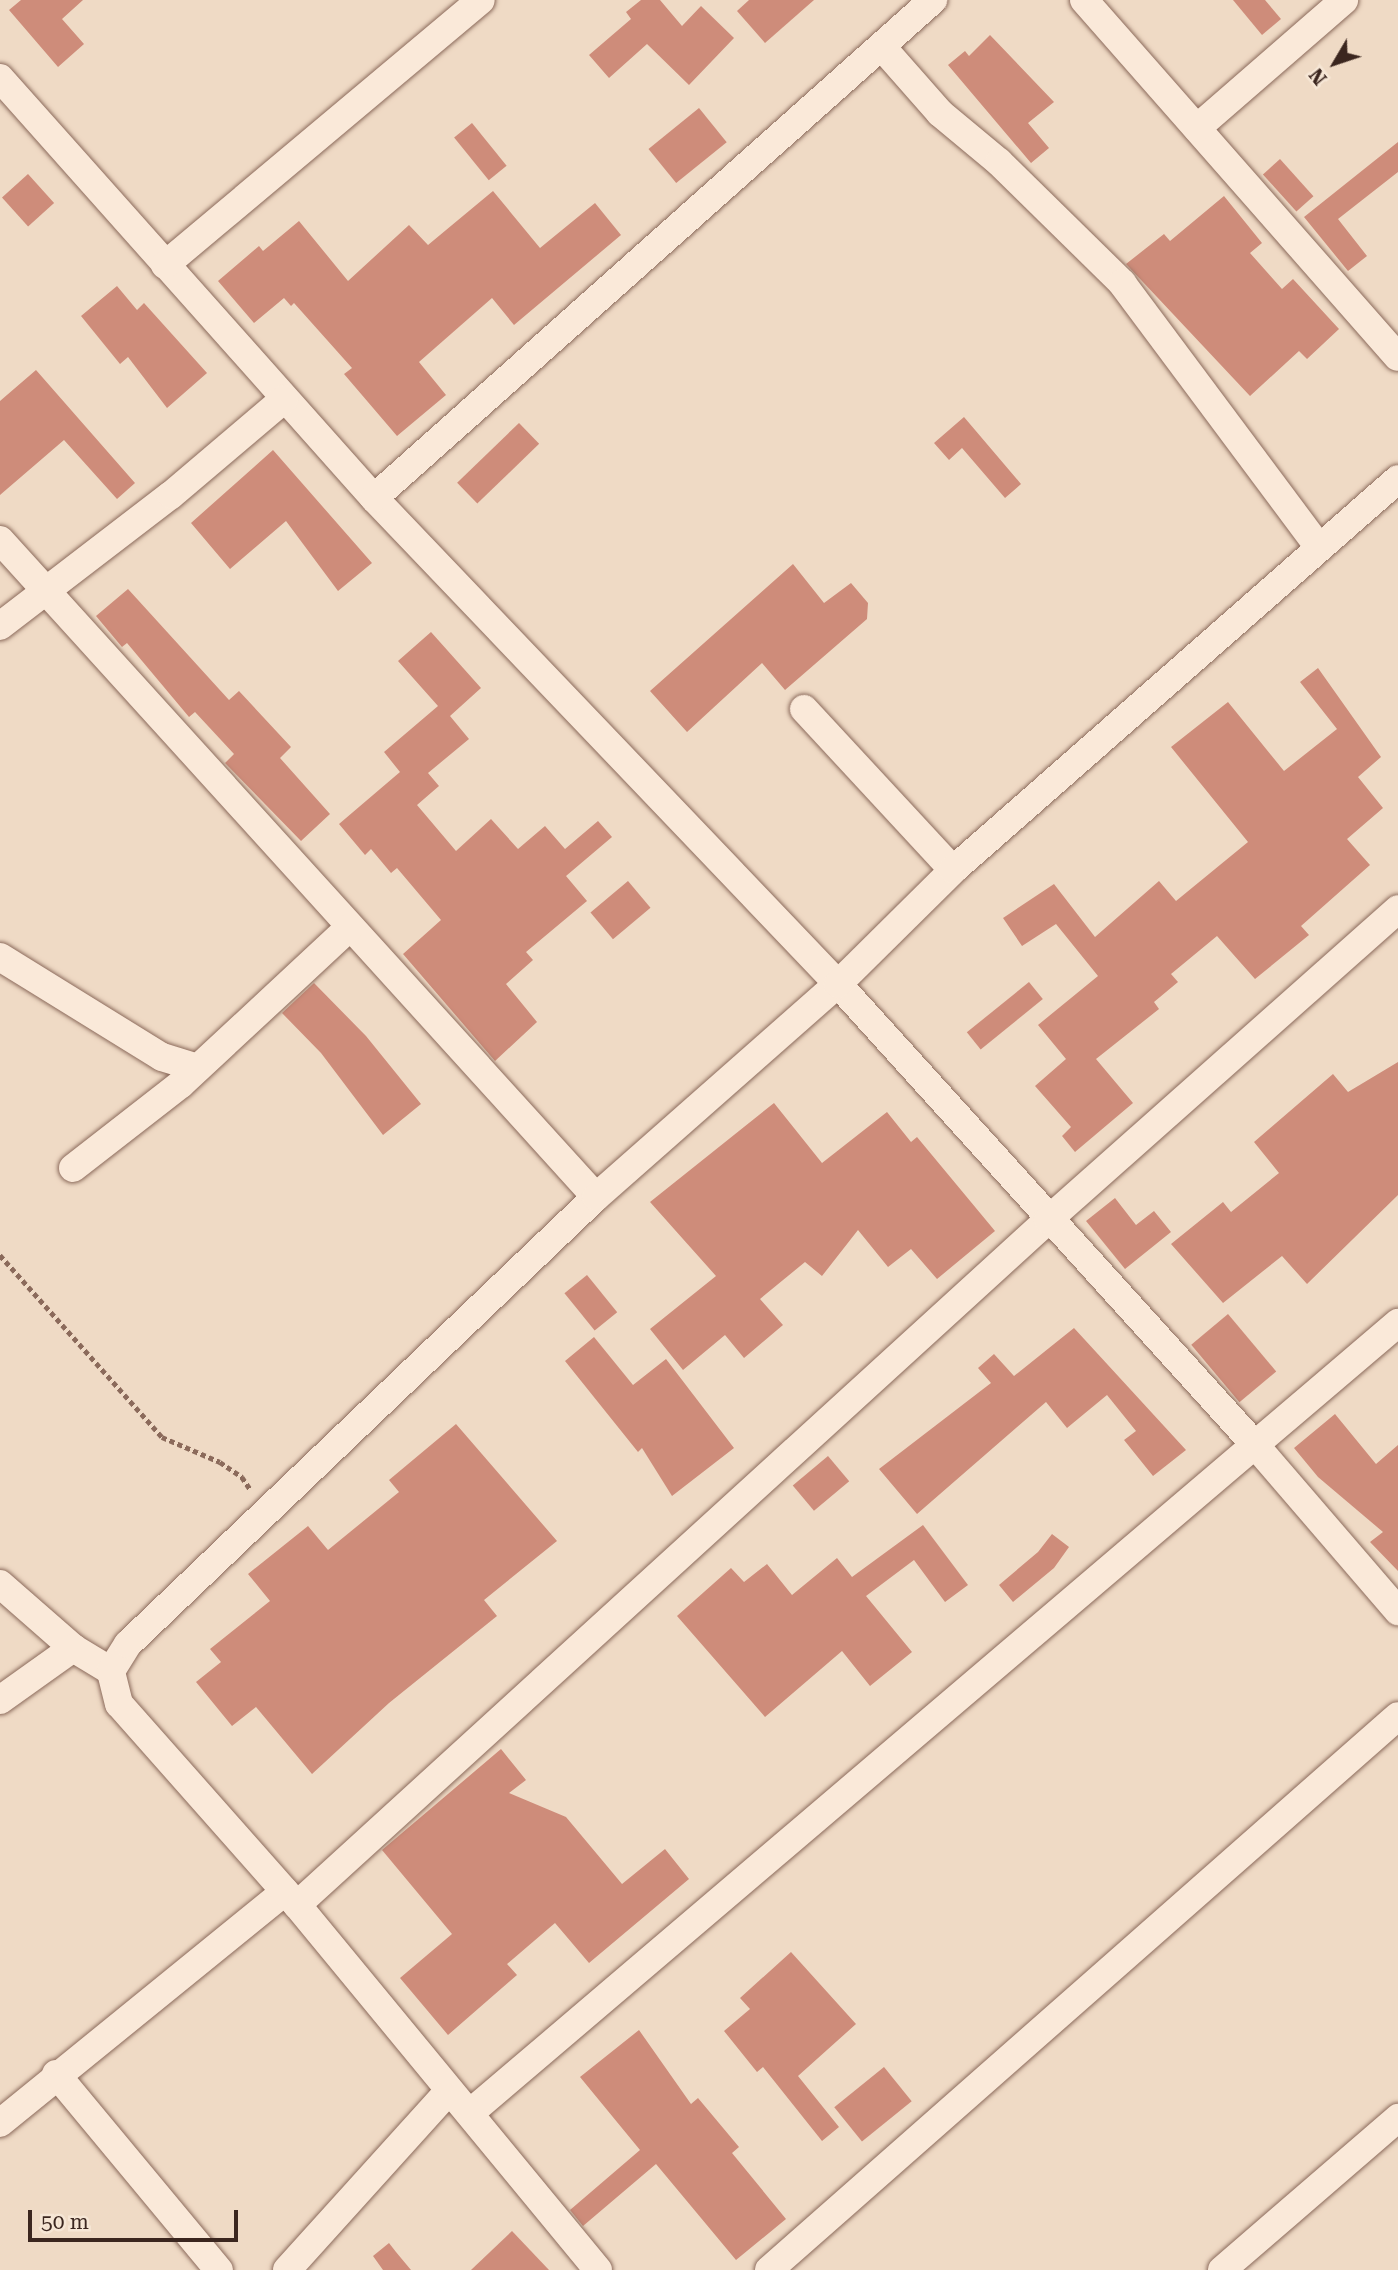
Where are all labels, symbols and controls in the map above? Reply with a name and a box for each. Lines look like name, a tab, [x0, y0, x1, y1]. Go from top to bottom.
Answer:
north arrow	[1300, 28, 1370, 98]
text: N	[1305, 64, 1332, 89]
scale bar	[32, 2196, 242, 2240]
text: 50 m	[41, 2210, 89, 2234]

